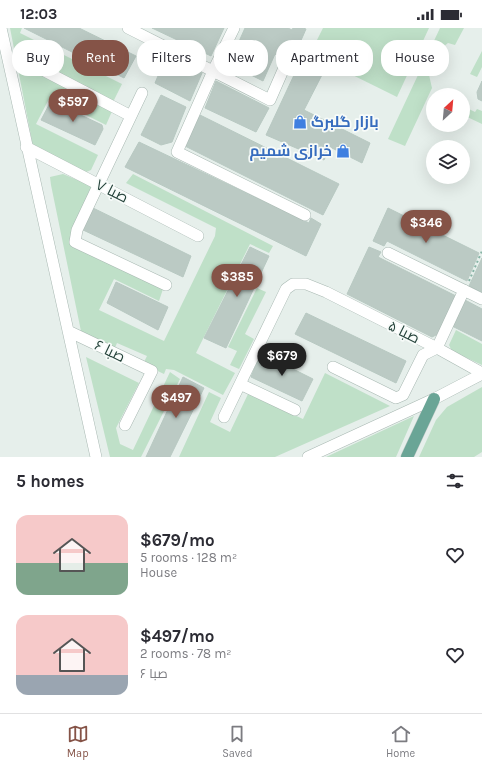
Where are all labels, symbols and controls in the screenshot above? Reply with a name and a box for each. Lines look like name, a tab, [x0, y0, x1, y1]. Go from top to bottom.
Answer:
text: 12:03	[20, 5, 57, 23]
chip: Buy	[12, 40, 64, 76]
chip: Rent	[72, 40, 129, 76]
chip: Filters	[137, 40, 206, 76]
chip: New	[214, 40, 268, 76]
chip: Apartment	[276, 40, 373, 76]
chip: House	[381, 40, 449, 76]
north arrow	[426, 88, 470, 132]
map controls	[426, 88, 470, 184]
pin: $597	[49, 89, 97, 123]
text: $597	[58, 94, 88, 109]
place label: بازار گلبرگ	[311, 113, 379, 131]
shop icon: بازار گلبرگ	[292, 114, 308, 130]
button: layers	[426, 140, 470, 184]
place label: خرازی شمیم	[249, 142, 332, 161]
shop icon: خرازی شمیم	[335, 143, 351, 159]
street label: صبا ۷	[93, 175, 131, 207]
pin: $346	[402, 210, 450, 244]
text: $346	[410, 215, 442, 230]
pin: $385	[213, 264, 261, 298]
text: $385	[220, 269, 254, 284]
street label: صبا ۵	[385, 317, 423, 347]
street label: صبا ۶	[92, 336, 128, 366]
pin: $679	[258, 343, 306, 377]
text: $679	[266, 348, 298, 363]
pin: $497	[152, 385, 200, 419]
text: $497	[160, 390, 192, 405]
icon: filters	[444, 470, 466, 492]
text: 5 homes	[16, 471, 85, 491]
text: $679/mo	[140, 530, 215, 550]
icon: home	[48, 531, 96, 579]
icon: heart	[444, 544, 466, 566]
text: 5 rooms · 128 m²	[140, 550, 237, 565]
text: House	[140, 565, 177, 580]
text: $497/mo	[140, 626, 214, 646]
icon: home	[48, 631, 96, 679]
icon: heart	[444, 644, 466, 666]
text: 2 rooms · 78 m²	[140, 646, 232, 661]
text: صبا ۶	[140, 666, 168, 681]
tab: Map	[67, 723, 89, 760]
tab: Saved	[222, 723, 253, 760]
tab: Home	[386, 723, 415, 760]

